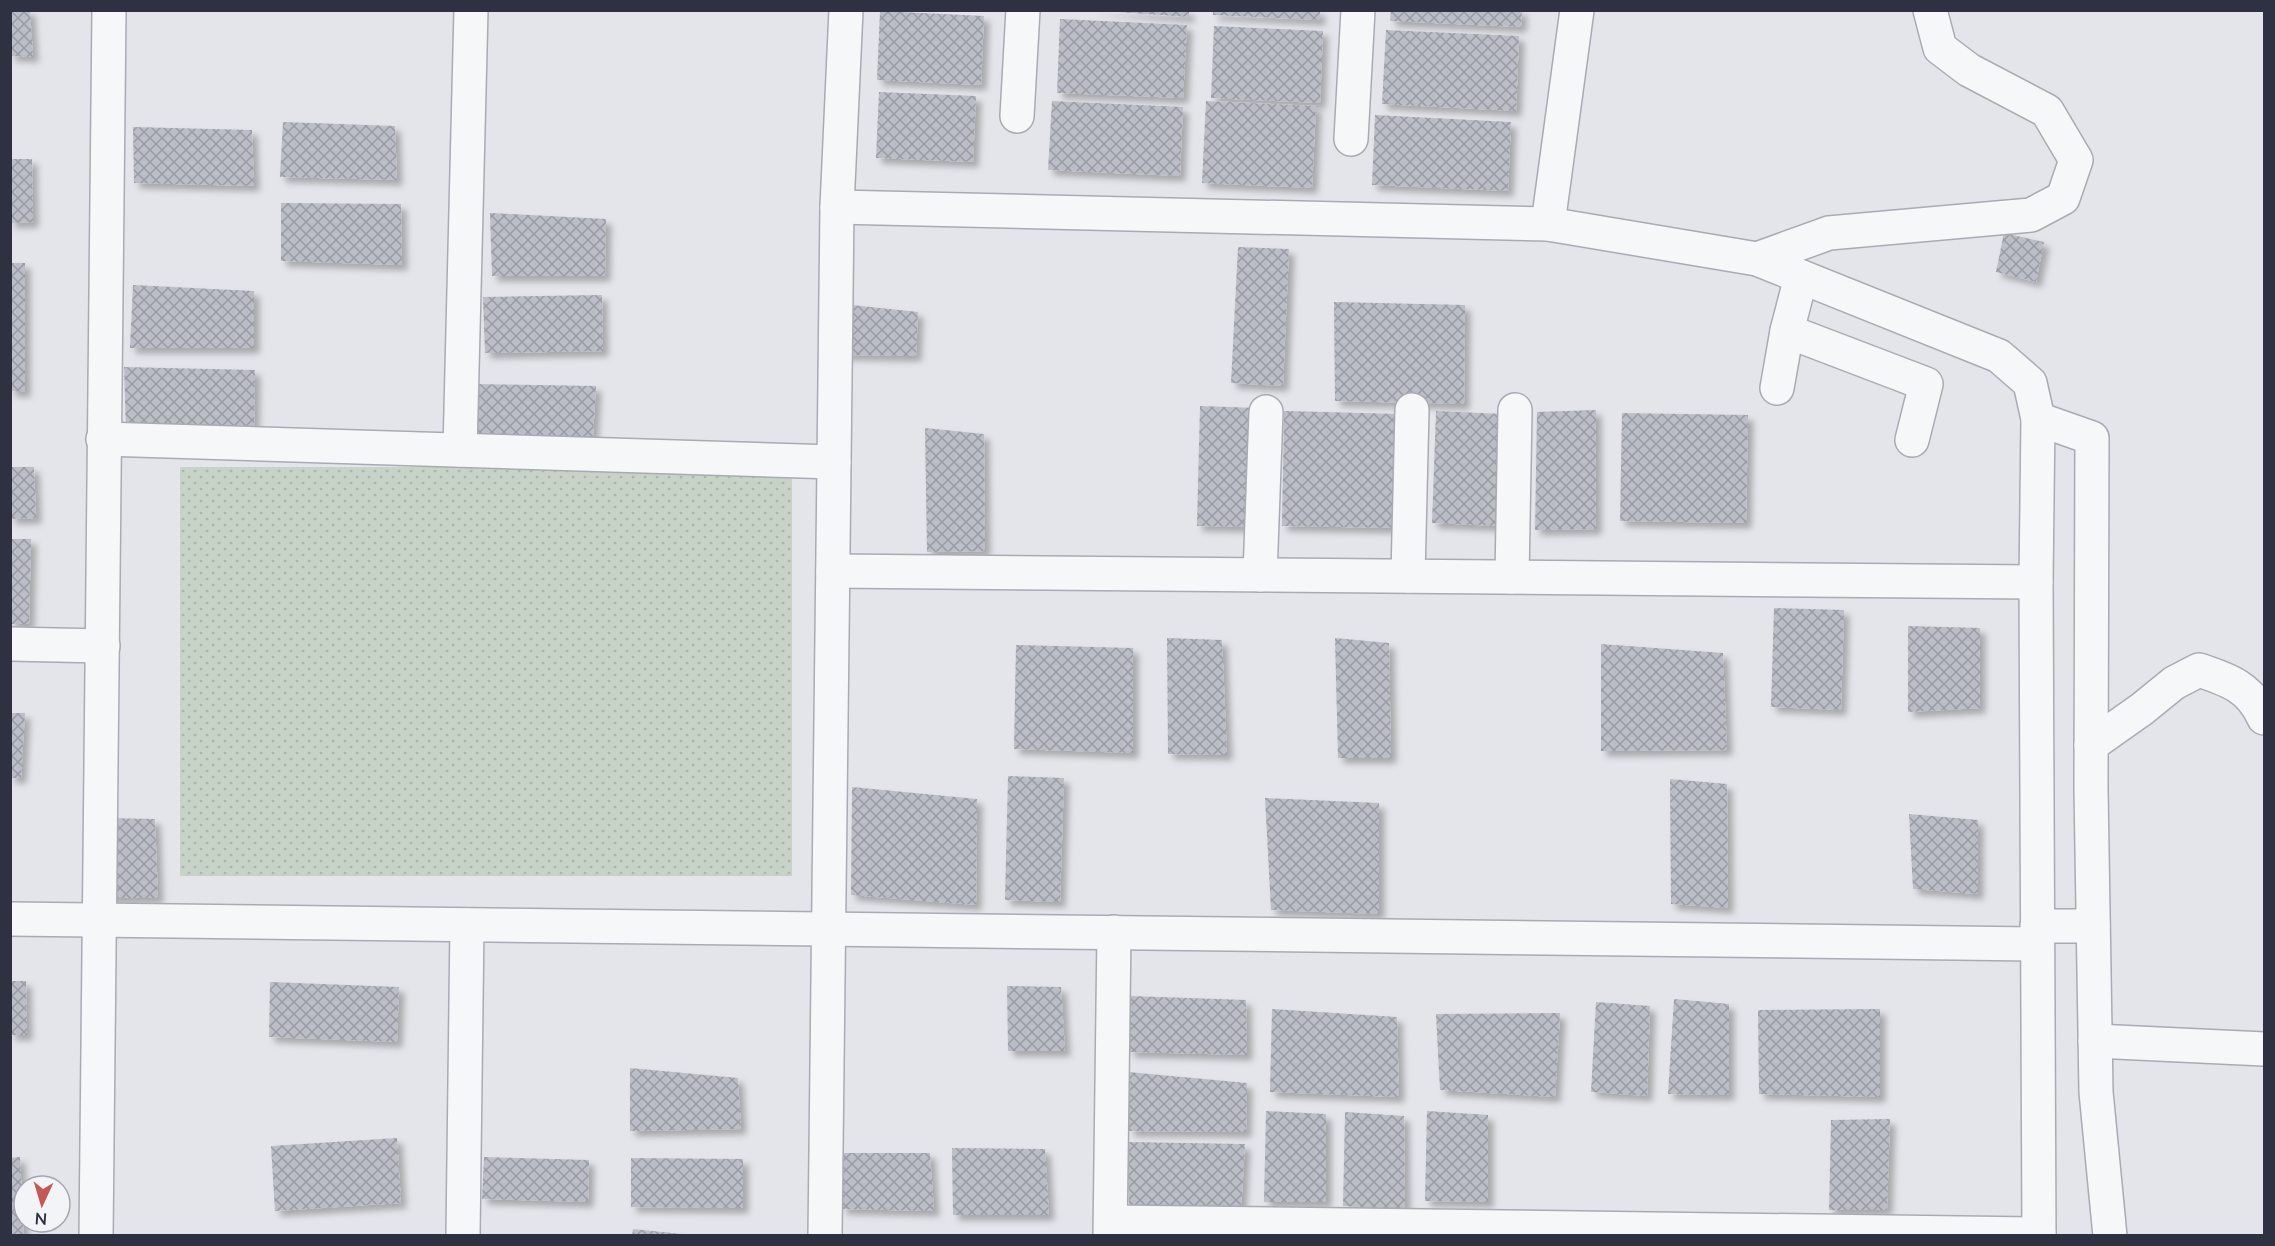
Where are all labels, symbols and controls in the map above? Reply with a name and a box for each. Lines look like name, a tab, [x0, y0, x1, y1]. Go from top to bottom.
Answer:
north arrow	[12, 1174, 72, 1234]
text: N	[34, 1210, 48, 1229]

